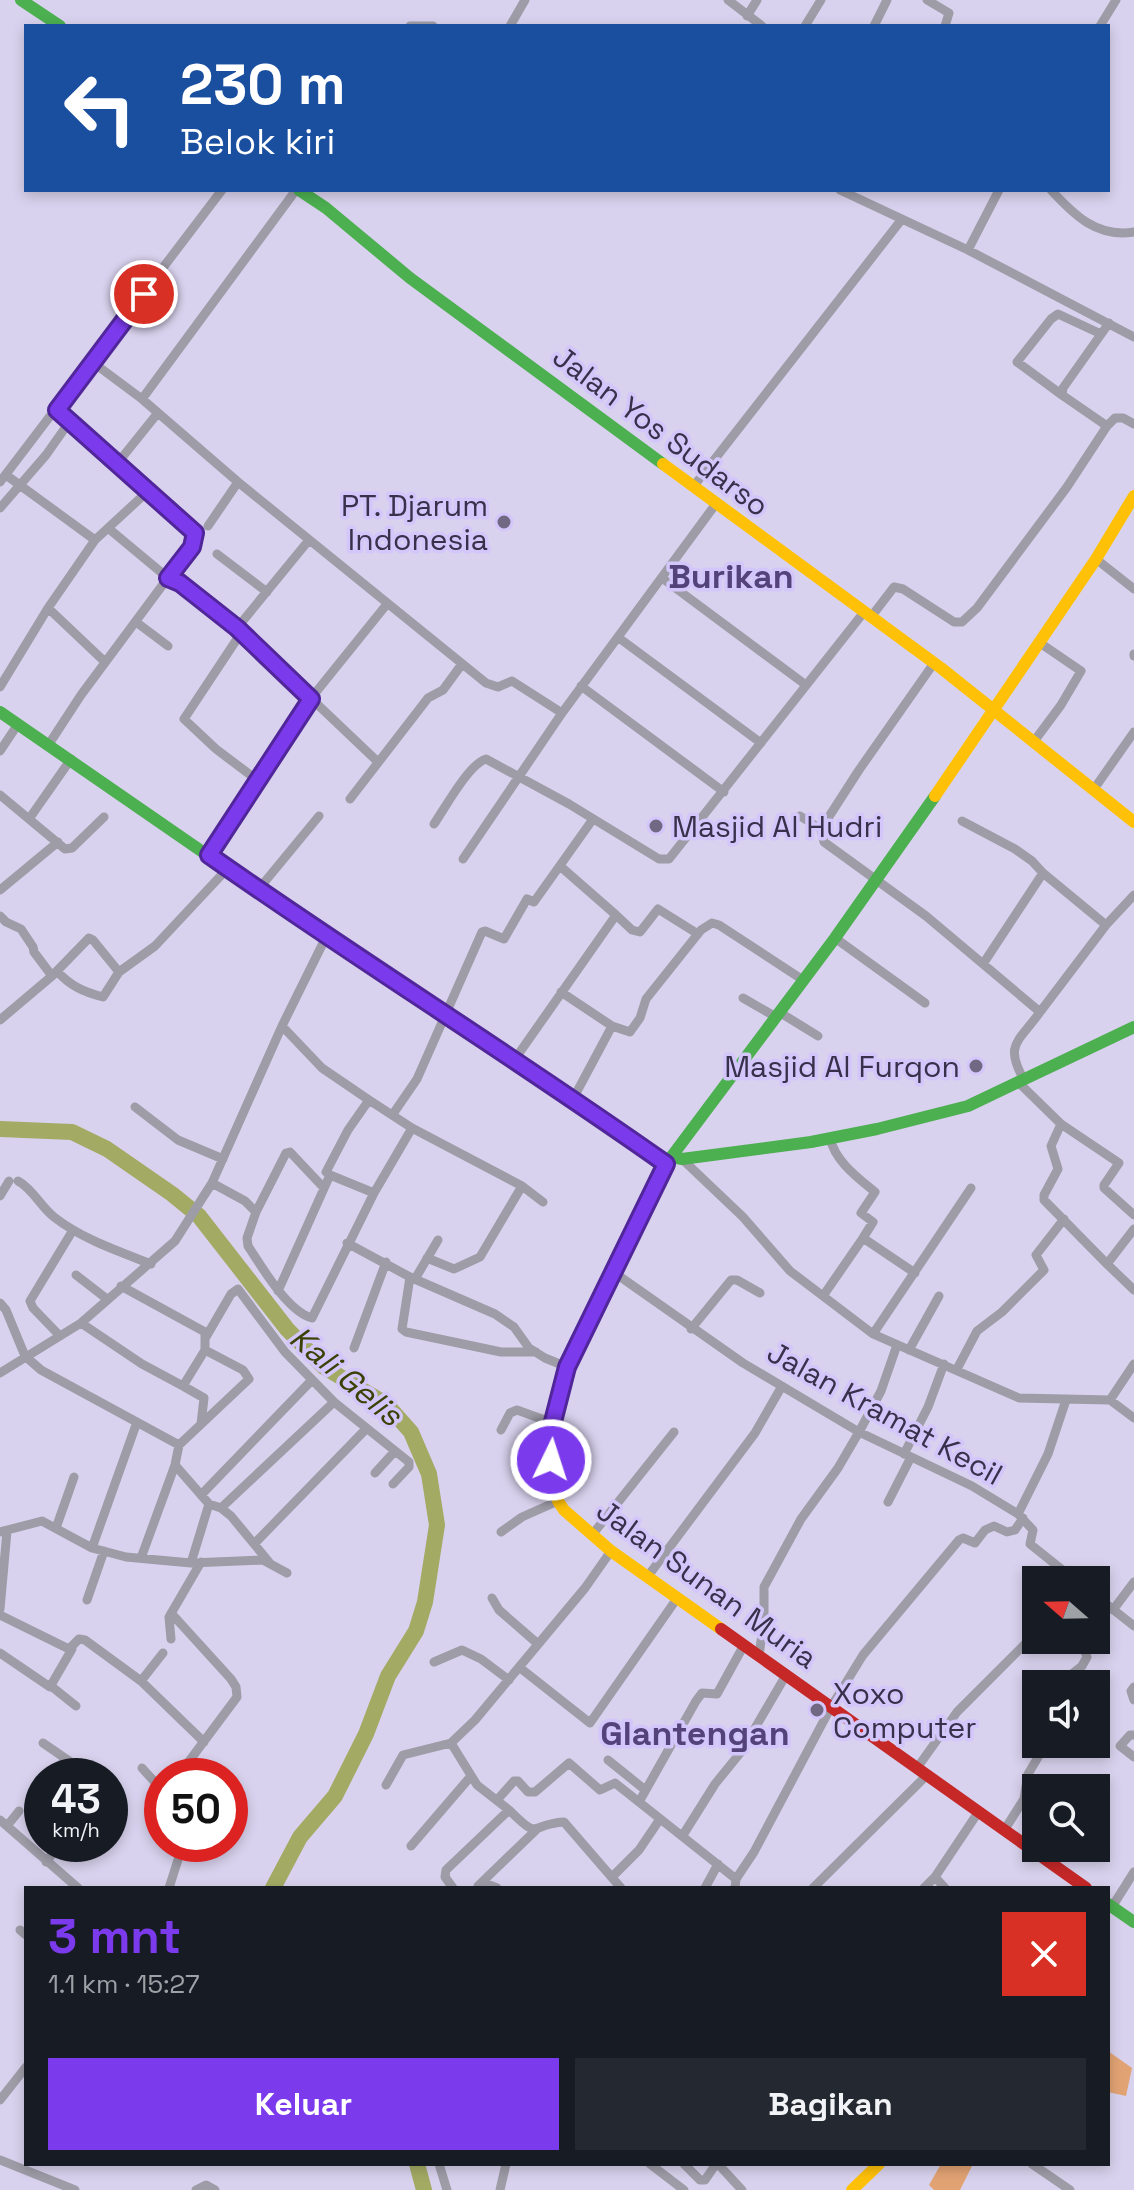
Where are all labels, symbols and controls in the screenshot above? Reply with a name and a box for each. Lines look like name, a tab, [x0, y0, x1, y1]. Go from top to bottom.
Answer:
text: 230 m	[180, 49, 346, 120]
icon: left	[48, 56, 152, 160]
text: Belok kiri	[180, 119, 335, 165]
pin	[110, 260, 178, 328]
icon: arrive	[122, 272, 166, 316]
street label: Jalan Yos Sudarso	[545, 337, 777, 525]
place label: PT. Djarum Indonesia	[341, 486, 488, 559]
marker: PT. Djarum Indonesia	[495, 513, 513, 531]
district label: Burikan	[668, 555, 794, 598]
place label: Masjid Al Hudri	[672, 807, 882, 846]
marker: Masjid Al Hudri	[647, 817, 665, 835]
place label: Masjid Al Furqon	[724, 1047, 960, 1086]
marker: Masjid Al Furqon	[967, 1057, 985, 1075]
water label: Kali Gelis	[282, 1317, 411, 1435]
street label: Jalan Kramat Kecil	[761, 1332, 1009, 1494]
position arrow	[509, 1418, 593, 1502]
street label: Jalan Sunan Muria	[589, 1491, 825, 1677]
north arrow	[1022, 1566, 1110, 1654]
map controls	[1022, 1566, 1110, 1862]
button: sound	[1022, 1670, 1110, 1758]
place label: Xoxo Computer	[833, 1674, 977, 1747]
marker: Xoxo Computer	[808, 1701, 826, 1719]
district label: Glantengan	[600, 1712, 790, 1755]
speed limit sign: 50	[144, 1758, 248, 1862]
text: 43	[51, 1774, 101, 1825]
button: search	[1022, 1774, 1110, 1862]
text: km/h	[52, 1817, 100, 1843]
text: 3 mnt	[48, 1906, 181, 1967]
button: close	[1002, 1912, 1086, 1996]
text: 1.1 km · 15:27	[48, 1967, 200, 2001]
button: Keluar	[48, 2058, 559, 2150]
button: Bagikan	[575, 2058, 1086, 2150]

